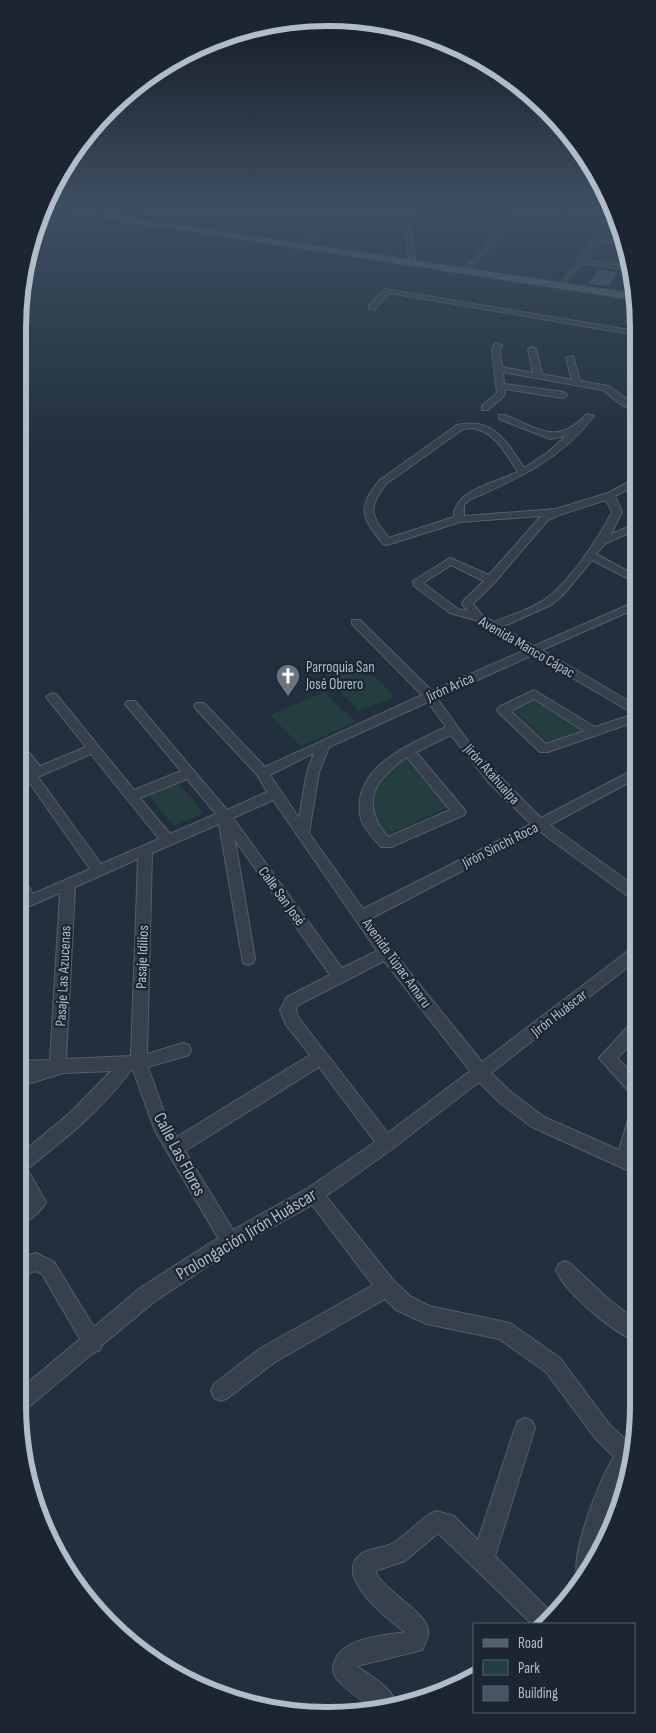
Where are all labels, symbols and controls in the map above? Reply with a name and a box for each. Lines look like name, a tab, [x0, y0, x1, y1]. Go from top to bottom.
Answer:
street label: Avenida Manco Cápac	[474, 612, 578, 683]
place label: Parroquia San José Obrero	[305, 658, 375, 694]
church icon: Parroquia San José Obrero	[275, 663, 301, 697]
street label: Jirón Arica	[422, 668, 477, 707]
street label: Jirón Atahualpa	[459, 739, 524, 809]
street label: Jirón Sinchi Roca	[458, 818, 542, 873]
street label: Calle San José	[254, 863, 309, 930]
street label: Avenida Túpac Amaru	[357, 914, 435, 1012]
street label: Pasaje Las Azucenas	[51, 925, 76, 1027]
street label: Pasaje Idilios	[132, 925, 153, 989]
street label: Jirón Huáscar	[527, 985, 592, 1042]
street label: Calle Las Flores	[149, 1109, 210, 1199]
street label: Prolongación Jirón Huáscar	[172, 1184, 320, 1285]
legend	[473, 1623, 636, 1713]
text: Road	[518, 1634, 543, 1653]
text: Park	[518, 1659, 540, 1678]
text: Building	[518, 1684, 558, 1703]

